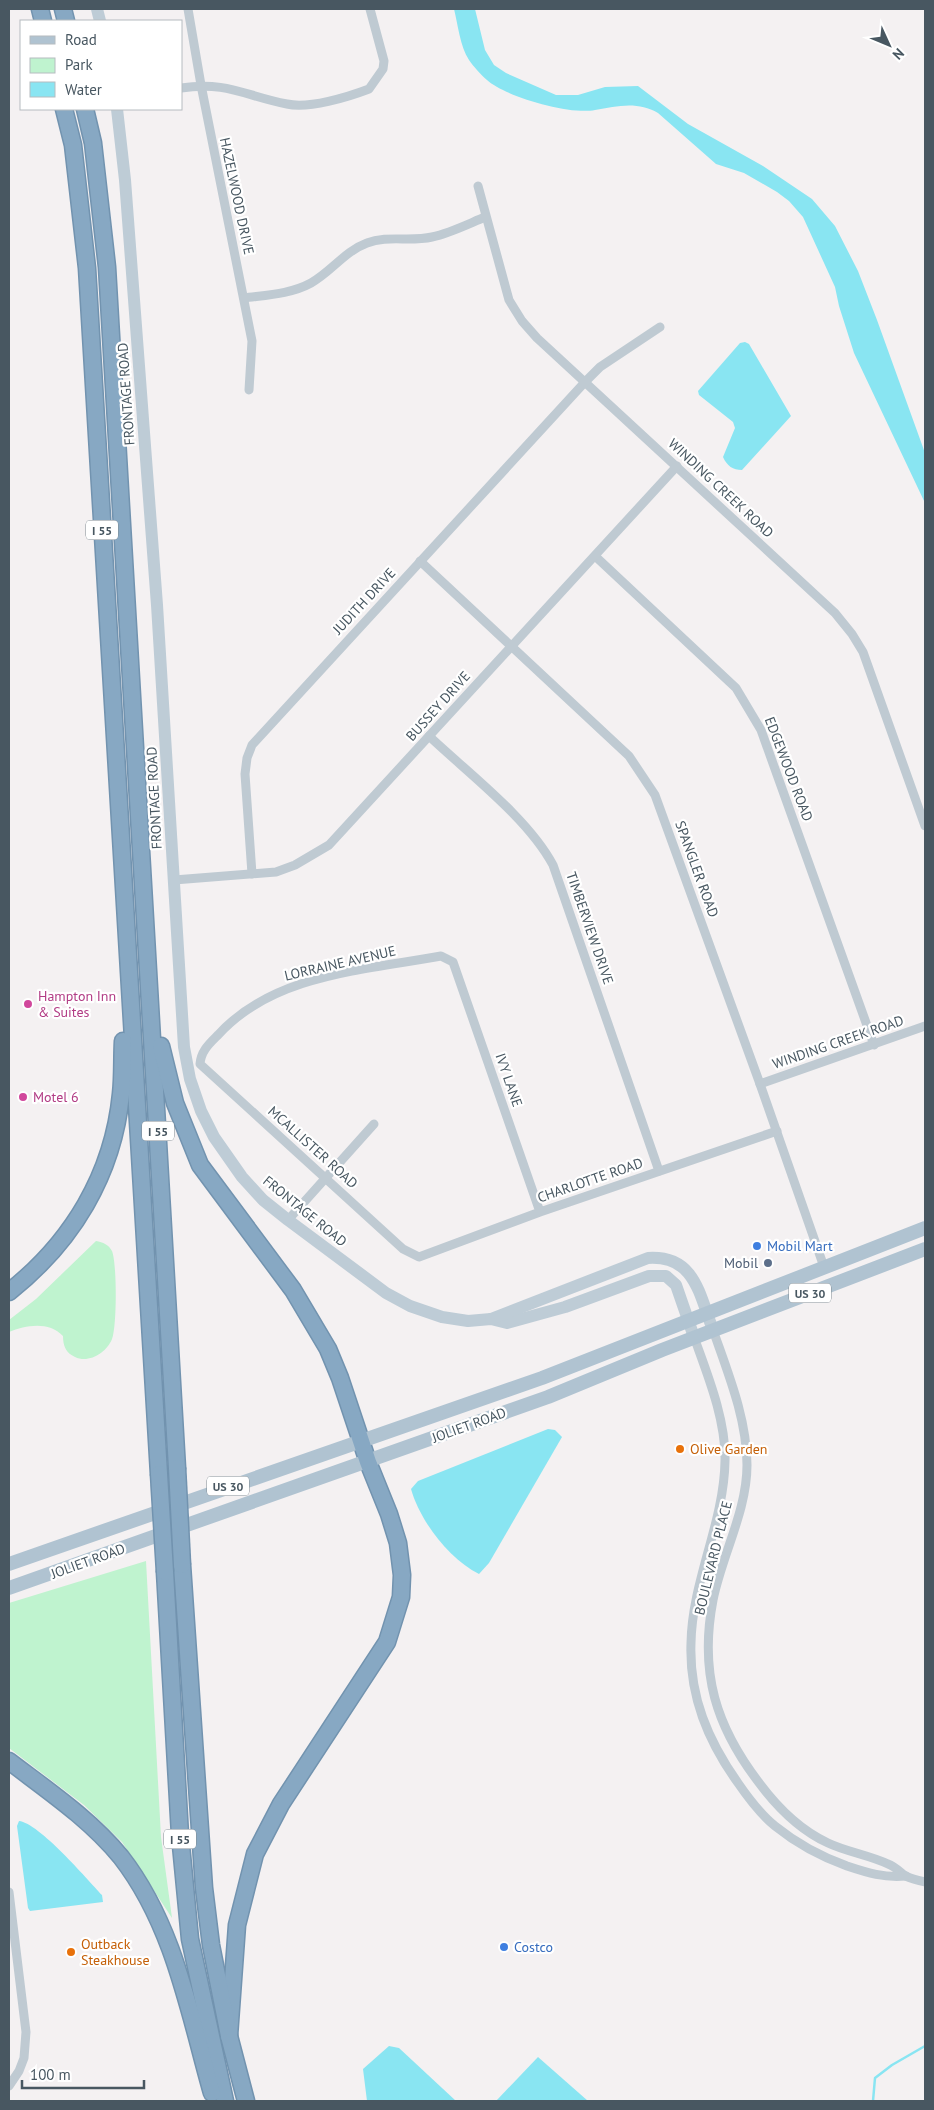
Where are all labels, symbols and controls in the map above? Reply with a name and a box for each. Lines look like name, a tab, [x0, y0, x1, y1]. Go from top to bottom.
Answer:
legend	[20, 20, 182, 110]
north arrow	[864, 20, 914, 70]
text: Road	[65, 30, 97, 49]
text: N	[889, 44, 908, 64]
text: Park	[65, 55, 93, 74]
text: Water	[65, 80, 102, 99]
street label: HAZELWOOD DRIVE	[216, 136, 258, 256]
street label: FRONTAGE ROAD	[113, 342, 139, 446]
street label: WINDING CREEK ROAD	[665, 435, 777, 541]
road number: I 55	[86, 520, 118, 540]
street label: JUDITH DRIVE	[328, 564, 399, 639]
street label: BUSSEY DRIVE	[402, 667, 474, 745]
street label: EDGEWOOD ROAD	[761, 714, 817, 824]
street label: FRONTAGE ROAD	[142, 746, 166, 850]
street label: SPANGLER ROAD	[671, 818, 723, 920]
street label: TIMBERVIEW DRIVE	[562, 869, 618, 987]
street label: LORRAINE AVENUE	[283, 941, 397, 985]
place label: Hampton Inn & Suites	[38, 987, 116, 1021]
marker: Hampton Inn & Suites	[22, 998, 34, 1010]
street label: WINDING CREEK ROAD	[770, 1011, 906, 1073]
street label: IVY LANE	[491, 1051, 527, 1109]
place label: Motel 6	[33, 1088, 79, 1106]
marker: Motel 6	[17, 1091, 29, 1103]
street label: MCALLISTER ROAD	[264, 1102, 362, 1192]
road number: I 55	[142, 1122, 174, 1140]
street label: CHARLOTTE ROAD	[535, 1154, 645, 1206]
street label: FRONTAGE ROAD	[259, 1172, 351, 1250]
place label: Mobil Mart	[767, 1237, 833, 1255]
marker: Mobil Mart	[751, 1240, 763, 1252]
place label: Mobil	[724, 1254, 758, 1272]
marker: Mobil	[762, 1257, 774, 1269]
road number: US 30	[789, 1284, 831, 1302]
street label: JOLIET ROAD	[428, 1403, 509, 1447]
place label: Olive Garden	[690, 1440, 767, 1458]
marker: Olive Garden	[674, 1443, 686, 1455]
road number: US 30	[207, 1476, 249, 1495]
street label: BOULEVARD PLACE	[690, 1499, 736, 1617]
street label: JOLIET ROAD	[47, 1539, 128, 1583]
road number: I 55	[164, 1830, 196, 1848]
place label: Outback Steakhouse	[81, 1935, 150, 1969]
place label: Costco	[514, 1938, 553, 1956]
marker: Costco	[498, 1941, 510, 1953]
marker: Outback Steakhouse	[65, 1946, 77, 1958]
scale bar	[22, 2058, 145, 2090]
text: 100 m	[30, 2065, 71, 2084]

